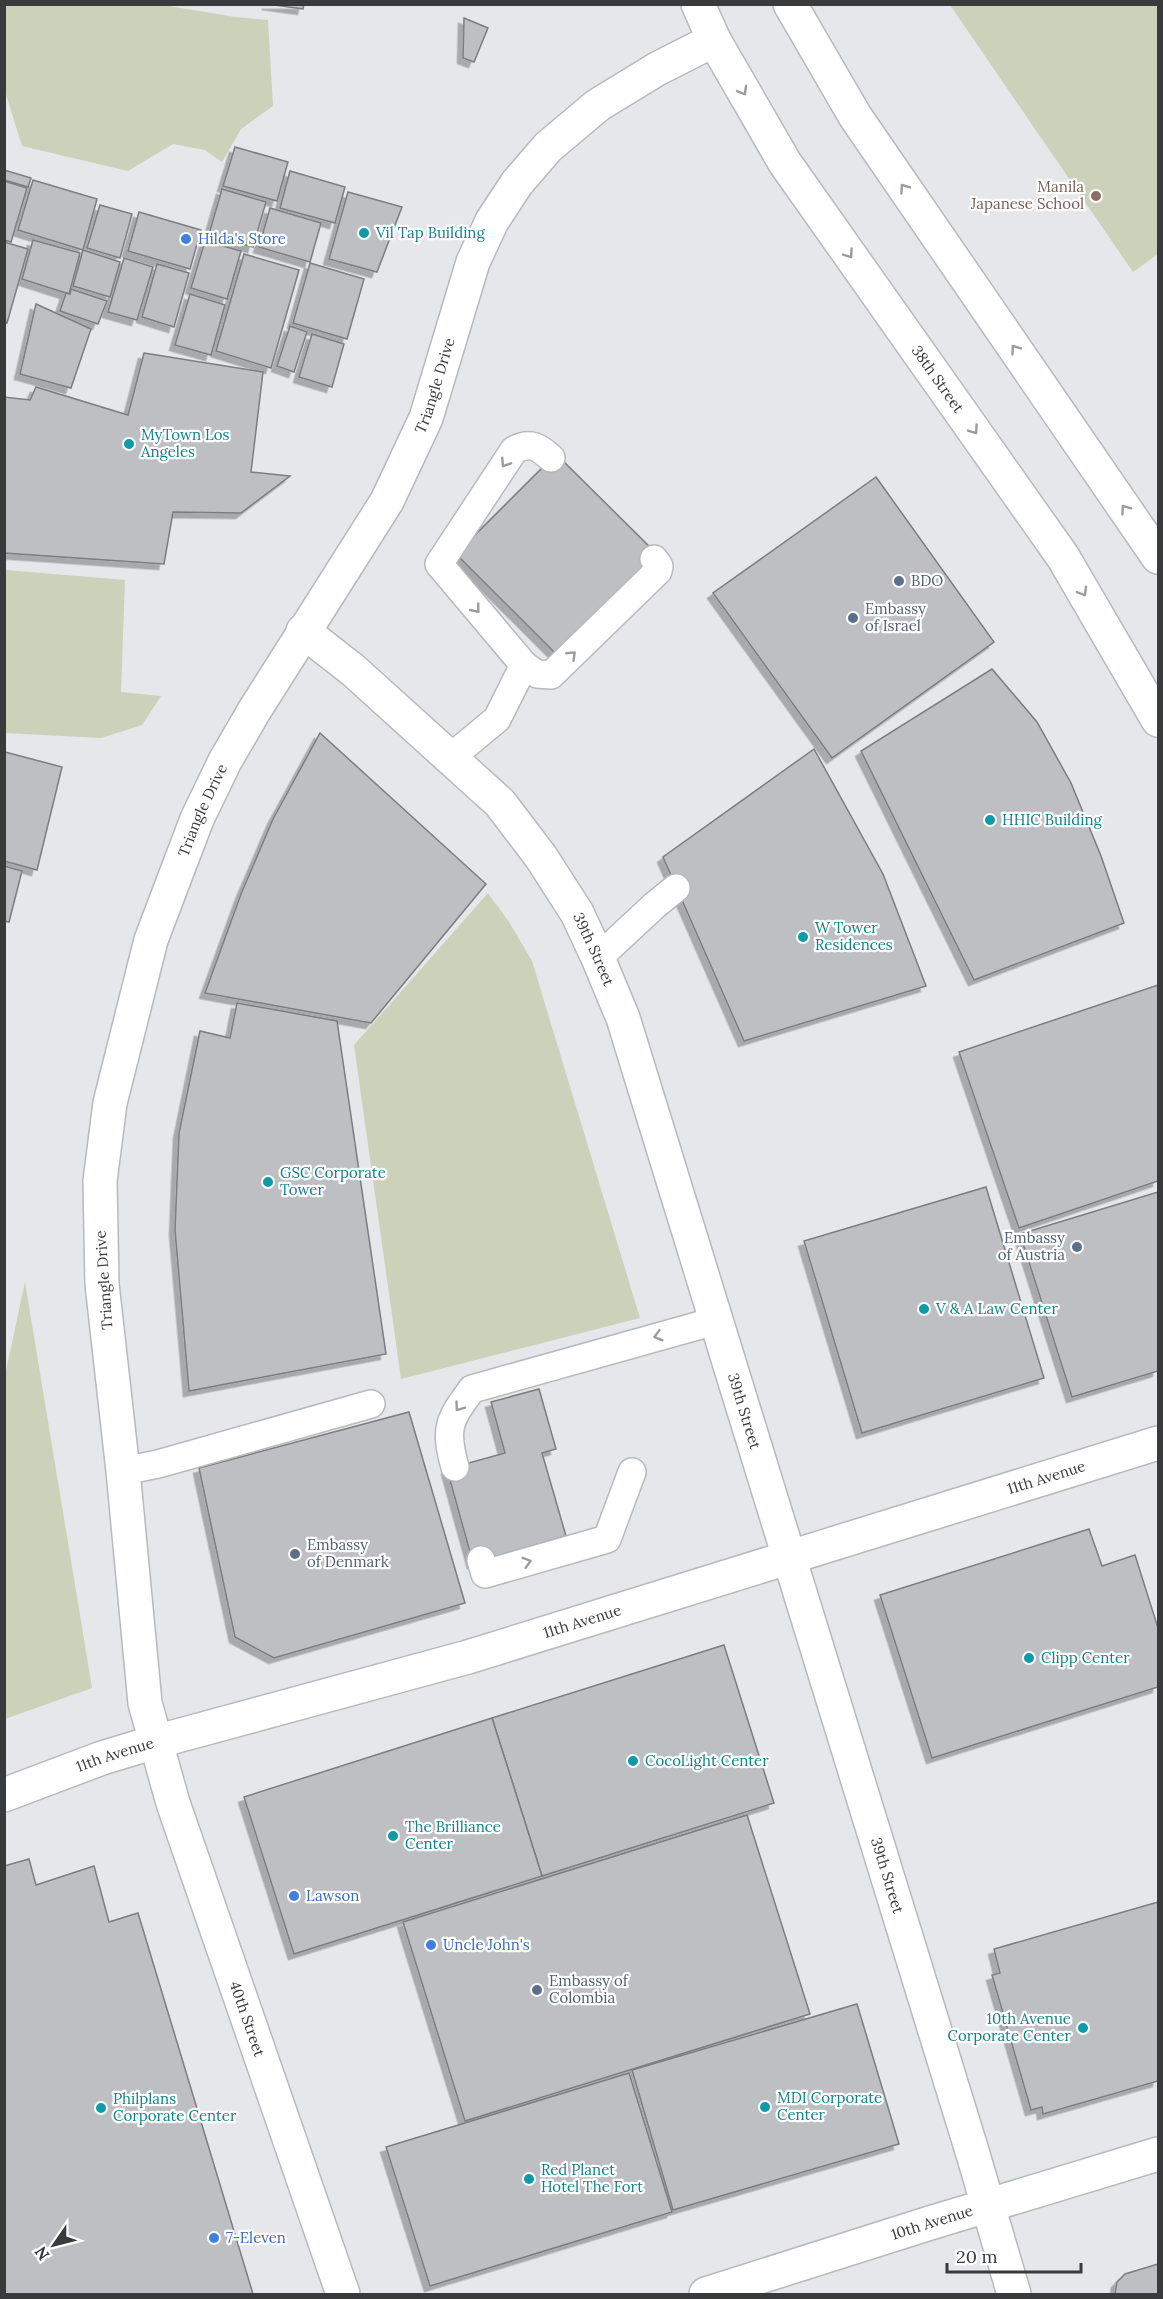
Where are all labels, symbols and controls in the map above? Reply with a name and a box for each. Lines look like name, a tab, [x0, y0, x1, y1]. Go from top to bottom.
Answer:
one-way arrow	[736, 85, 747, 95]
place label: Manila Japanese School	[970, 177, 1084, 213]
one-way arrow	[900, 184, 911, 195]
marker: Manila Japanese School	[1089, 189, 1103, 203]
place label: Vil Tap Building	[375, 223, 485, 242]
marker: Vil Tap Building	[357, 226, 371, 240]
place label: Hilda's Store	[198, 229, 286, 248]
marker: Hilda's Store	[179, 232, 193, 246]
one-way arrow	[842, 247, 853, 258]
street label: Triangle Drive	[410, 335, 459, 436]
street label: 38th Street	[908, 342, 968, 416]
one-way arrow	[1011, 344, 1022, 355]
one-way arrow	[967, 424, 978, 435]
place label: MyTown Los Angeles	[140, 425, 229, 461]
marker: MyTown Los Angeles	[122, 437, 136, 451]
one-way arrow	[501, 457, 513, 467]
one-way arrow	[1121, 505, 1132, 516]
place label: BDO	[911, 571, 943, 590]
marker: BDO	[892, 574, 906, 588]
one-way arrow	[1076, 585, 1088, 596]
place label: Embassy of Israel	[865, 599, 926, 635]
one-way arrow	[469, 602, 480, 613]
marker: Embassy of Israel	[846, 611, 860, 625]
one-way arrow	[564, 652, 575, 663]
street label: Triangle Drive	[174, 761, 231, 859]
place label: HHIC Building	[1002, 810, 1102, 829]
marker: HHIC Building	[983, 813, 997, 827]
street label: 39th Street	[569, 909, 619, 989]
place label: W Tower Residences	[815, 918, 893, 954]
marker: W Tower Residences	[796, 930, 810, 944]
place label: GSC Corporate Tower	[280, 1163, 386, 1199]
marker: GSC Corporate Tower	[261, 1175, 275, 1189]
place label: Embassy of Austria	[998, 1228, 1065, 1264]
street label: Triangle Drive	[91, 1230, 116, 1330]
marker: Embassy of Austria	[1070, 1240, 1084, 1254]
place label: V & A Law Center	[935, 1299, 1058, 1318]
marker: V & A Law Center	[917, 1302, 931, 1316]
one-way arrow	[653, 1329, 663, 1342]
street label: 39th Street	[724, 1371, 765, 1451]
one-way arrow	[455, 1400, 466, 1411]
street label: 11th Avenue	[1005, 1456, 1088, 1498]
place label: Embassy of Denmark	[307, 1535, 389, 1571]
marker: Embassy of Denmark	[288, 1547, 302, 1561]
one-way arrow	[521, 1557, 532, 1569]
street label: 11th Avenue	[541, 1600, 623, 1642]
place label: Clipp Center	[1041, 1648, 1130, 1667]
marker: Clipp Center	[1022, 1651, 1036, 1665]
street label: 11th Avenue	[73, 1733, 156, 1776]
place label: CocoLight Center	[645, 1751, 769, 1770]
marker: CocoLight Center	[626, 1754, 640, 1768]
place label: The Brilliance Center	[405, 1817, 501, 1853]
marker: The Brilliance Center	[386, 1829, 400, 1843]
street label: 39th Street	[867, 1835, 908, 1916]
place label: Lawson	[306, 1886, 359, 1905]
marker: Lawson	[287, 1889, 301, 1903]
place label: Uncle John's	[443, 1935, 530, 1954]
marker: Uncle John's	[424, 1938, 438, 1952]
place label: Embassy of Colombia	[549, 1971, 629, 2007]
street label: 40th Street	[226, 1979, 269, 2059]
marker: Embassy of Colombia	[530, 1983, 544, 1997]
place label: 10th Avenue Corporate Center	[948, 2009, 1072, 2045]
marker: 10th Avenue Corporate Center	[1076, 2021, 1090, 2035]
place label: MDI Corporate Center	[777, 2088, 882, 2124]
place label: Philplans Corporate Center	[113, 2089, 237, 2125]
marker: MDI Corporate Center	[758, 2100, 772, 2114]
marker: Philplans Corporate Center	[94, 2101, 108, 2115]
place label: Red Planet Hotel The Fort	[541, 2160, 643, 2196]
marker: Red Planet Hotel The Fort	[522, 2172, 536, 2186]
street label: 10th Avenue	[889, 2201, 975, 2244]
north arrow	[24, 2215, 84, 2275]
place label: 7-Eleven	[226, 2228, 286, 2247]
marker: 7-Eleven	[207, 2231, 221, 2245]
scale bar	[947, 2236, 1080, 2274]
text: N	[30, 2243, 53, 2264]
text: 20 m	[956, 2245, 998, 2268]

